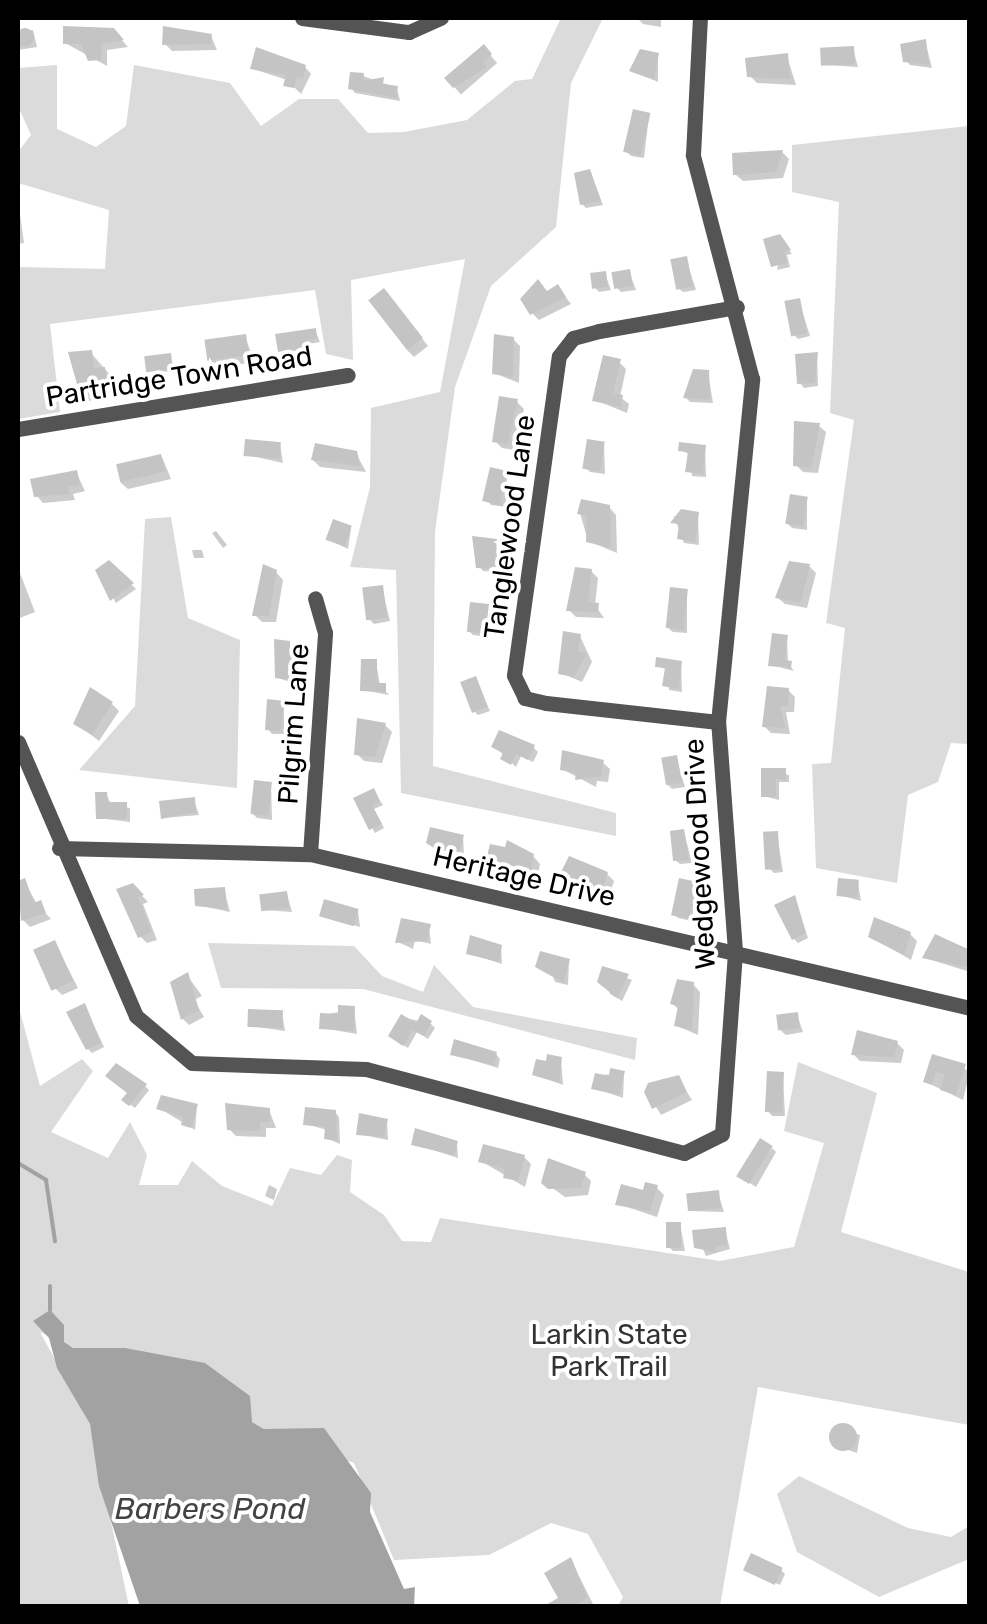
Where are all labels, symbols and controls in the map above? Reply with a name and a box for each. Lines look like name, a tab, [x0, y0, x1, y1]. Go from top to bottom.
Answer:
street label: Partridge Town Road	[43, 339, 315, 415]
street label: Tanglewood Lane	[478, 413, 542, 641]
street label: Pilgrim Lane	[272, 642, 316, 806]
street label: Wedgewood Drive	[677, 738, 723, 970]
street label: Heritage Drive	[430, 840, 618, 914]
park label: Larkin State Park Trail	[530, 1318, 688, 1384]
water label: Barbers Pond	[115, 1491, 305, 1527]

